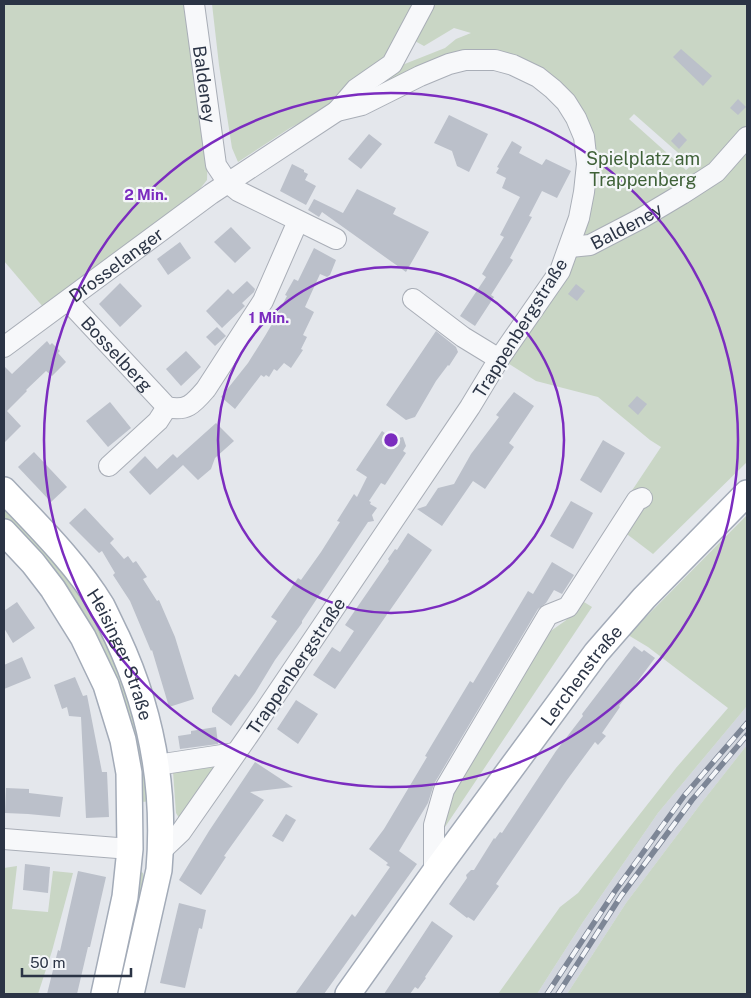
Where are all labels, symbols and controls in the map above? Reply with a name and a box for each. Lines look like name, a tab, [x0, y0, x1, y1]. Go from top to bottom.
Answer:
street label: Baldeney	[189, 44, 221, 125]
park label: Spielplatz am Trappenberg	[586, 148, 700, 190]
text: 2 Min.	[124, 186, 168, 203]
street label: Baldeney	[587, 198, 666, 253]
street label: Drosselanger	[65, 223, 167, 306]
street label: Trappenbergstraße	[469, 254, 571, 402]
text: 1 Min.	[249, 309, 289, 326]
street label: Bosselberg	[77, 312, 157, 395]
centre of rings	[382, 431, 400, 449]
street label: Heisinger Straße	[83, 584, 157, 722]
street label: Trappenbergstraße	[242, 594, 350, 738]
street label: Lerchenstraße	[536, 621, 626, 729]
scale bar	[22, 946, 131, 978]
text: 50 m	[30, 954, 65, 971]

